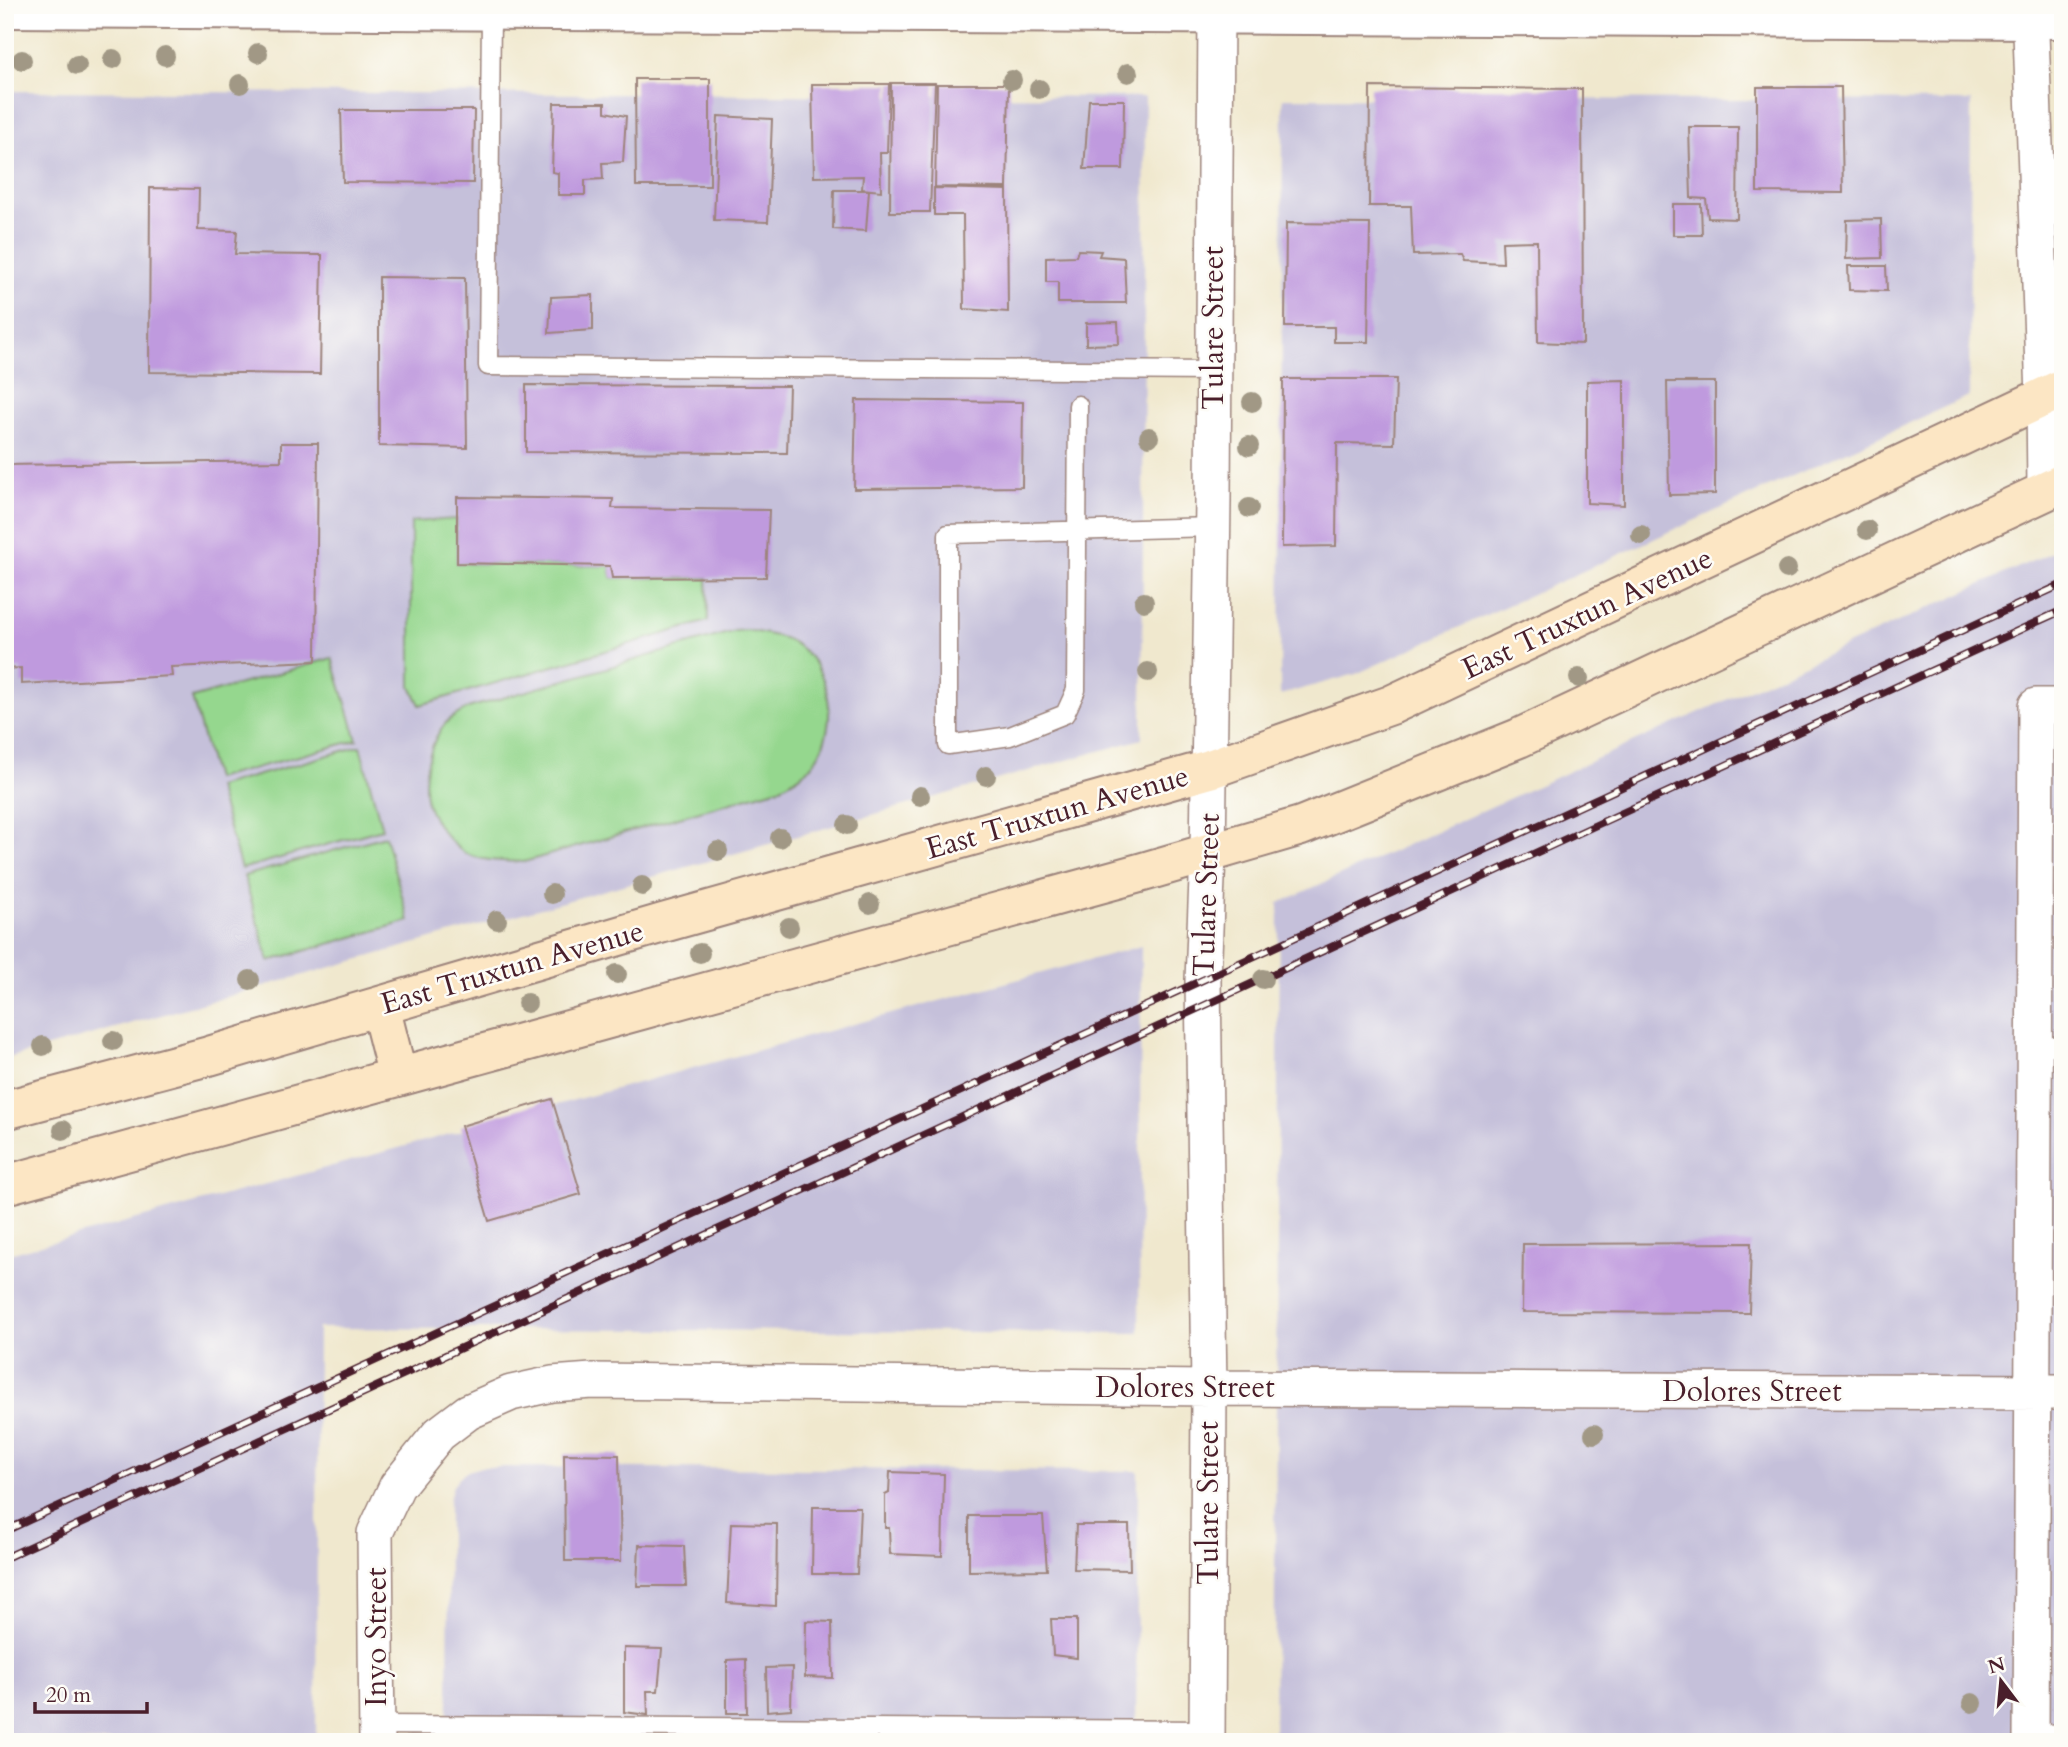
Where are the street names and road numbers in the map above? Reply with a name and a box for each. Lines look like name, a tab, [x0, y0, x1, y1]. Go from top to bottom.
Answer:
street label: Tulare Street	[1193, 246, 1234, 410]
street label: East Truxtun Avenue	[1455, 537, 1719, 689]
street label: East Truxtun Avenue	[921, 755, 1193, 870]
street label: Tulare Street	[1183, 812, 1230, 978]
street label: East Truxtun Avenue	[376, 910, 648, 1025]
street label: Dolores Street	[1095, 1367, 1275, 1408]
street label: Dolores Street	[1662, 1371, 1842, 1412]
street label: Tulare Street	[1188, 1421, 1229, 1585]
street label: Inyo Street	[356, 1567, 397, 1707]

